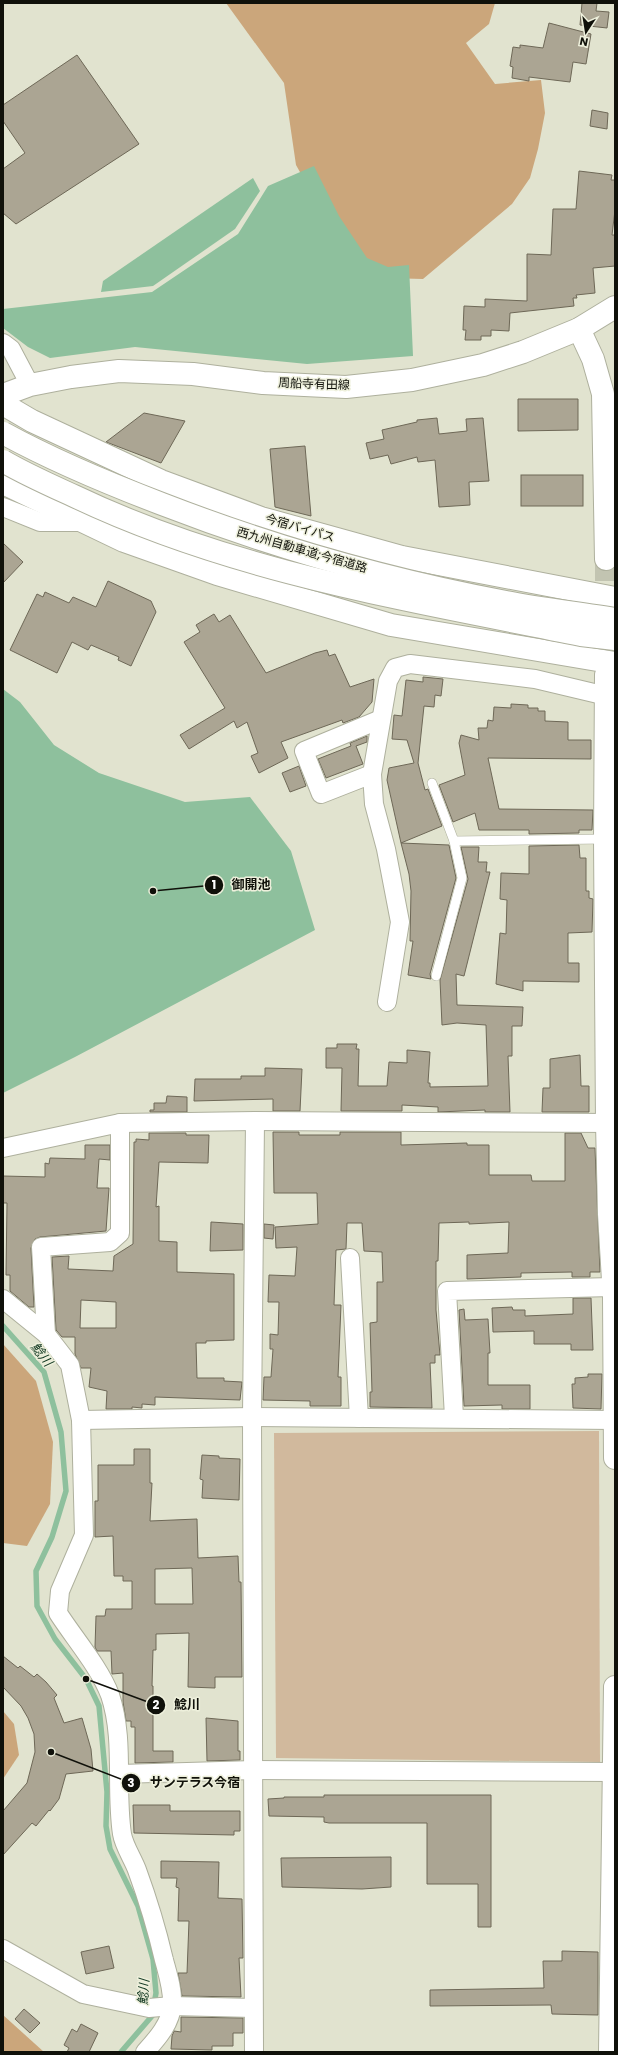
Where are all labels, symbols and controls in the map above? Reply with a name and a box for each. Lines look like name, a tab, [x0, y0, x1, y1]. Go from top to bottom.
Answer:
north arrow	[566, 12, 606, 52]
text: N	[578, 33, 590, 50]
street label: 周船寺有田線	[278, 374, 350, 393]
street label: 今宿バイパス	[263, 509, 337, 546]
street label: 西九州自動車道;今宿道路	[235, 523, 369, 576]
callout: 御開池	[204, 872, 279, 897]
text: 御開池	[231, 875, 271, 894]
text: 1	[212, 876, 216, 893]
water label: 鯰川	[26, 1338, 58, 1372]
callout: 鯰川	[146, 1692, 208, 1717]
text: 鯰川	[174, 1695, 200, 1714]
text: 2	[153, 1696, 160, 1713]
callout: サンテラス今宿	[121, 1770, 248, 1795]
text: サンテラス今宿	[150, 1773, 240, 1792]
text: 3	[127, 1774, 135, 1791]
water label: 鯰川	[133, 1977, 154, 2006]

